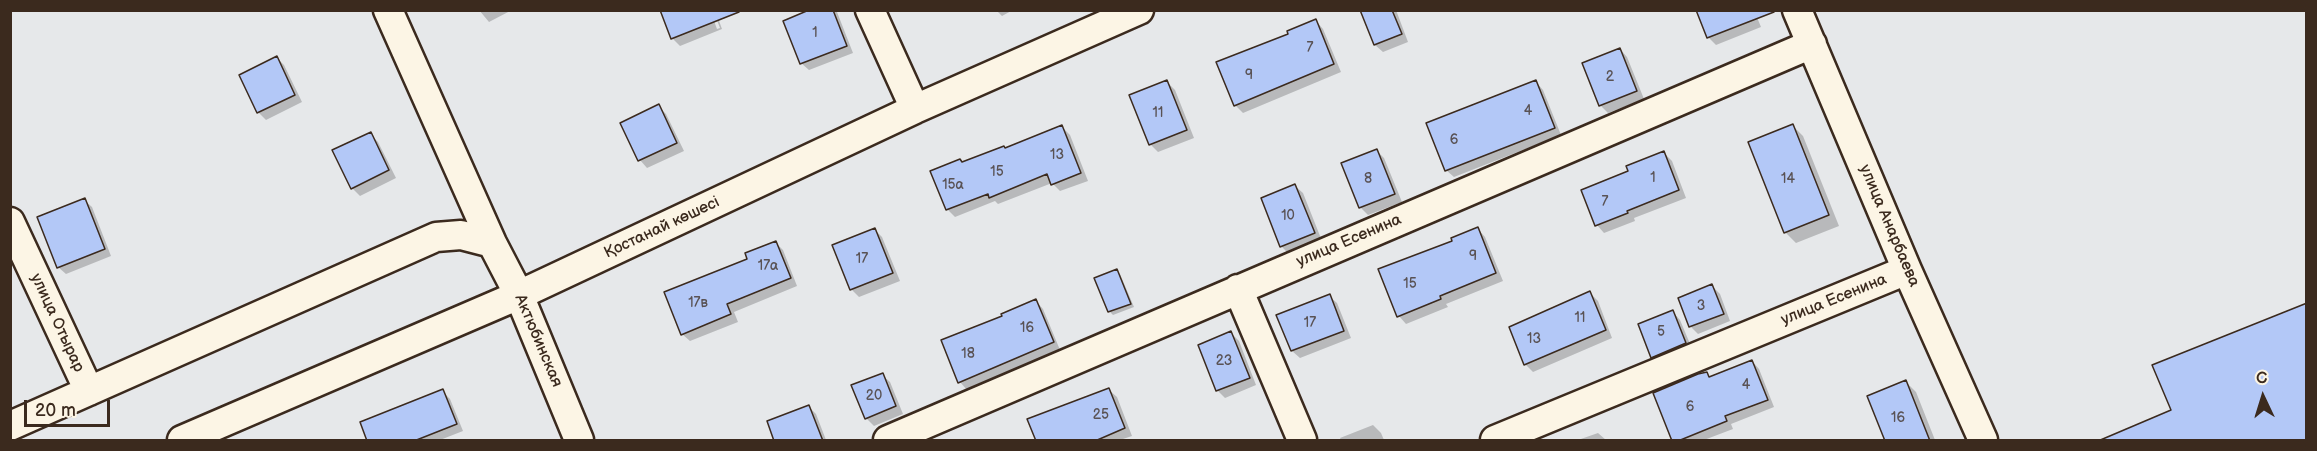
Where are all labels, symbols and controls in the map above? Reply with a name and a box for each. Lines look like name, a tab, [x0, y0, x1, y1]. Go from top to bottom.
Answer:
house number: 1	[812, 25, 818, 41]
house number: 7	[1307, 40, 1313, 56]
house number: 9	[1245, 67, 1253, 83]
house number: 2	[1606, 69, 1614, 85]
house number: 4	[1524, 103, 1532, 119]
house number: 11	[1153, 105, 1163, 121]
house number: 6	[1450, 132, 1458, 148]
house number: 13	[1050, 147, 1064, 163]
street label: улица Анарбаева	[1855, 162, 1923, 290]
house number: 15	[990, 164, 1004, 180]
house number: 1	[1650, 170, 1656, 186]
house number: 8	[1364, 171, 1372, 187]
house number: 14	[1781, 171, 1795, 187]
house number: 15а	[942, 177, 964, 193]
street label: Қостанай көшесі	[601, 193, 723, 263]
house number: 7	[1602, 194, 1608, 210]
house number: 10	[1281, 208, 1295, 224]
street label: улица Есенина	[1294, 210, 1404, 272]
house number: 9	[1469, 248, 1477, 264]
house number: 17	[856, 251, 868, 267]
house number: 17а	[758, 258, 778, 274]
street label: улица Есенина	[1778, 270, 1890, 330]
street label: улица Отырар	[26, 271, 88, 375]
house number: 15	[1403, 276, 1417, 292]
street label: Актюбинская	[510, 292, 566, 390]
house number: 17в	[688, 295, 708, 311]
house number: 3	[1697, 298, 1705, 314]
house number: 11	[1575, 310, 1585, 326]
house number: 17	[1304, 315, 1316, 331]
house number: 16	[1020, 320, 1034, 336]
house number: 5	[1657, 324, 1665, 340]
house number: 13	[1527, 331, 1541, 347]
house number: 18	[961, 346, 975, 362]
house number: 23	[1216, 353, 1232, 369]
north arrow	[2233, 367, 2293, 427]
text: С	[2255, 369, 2268, 388]
house number: 4	[1742, 377, 1750, 393]
scale bar	[27, 388, 112, 426]
house number: 20	[866, 388, 882, 404]
house number: 6	[1686, 399, 1694, 415]
text: 20 m	[35, 400, 76, 421]
house number: 25	[1093, 407, 1109, 423]
house number: 16	[1891, 410, 1905, 426]

